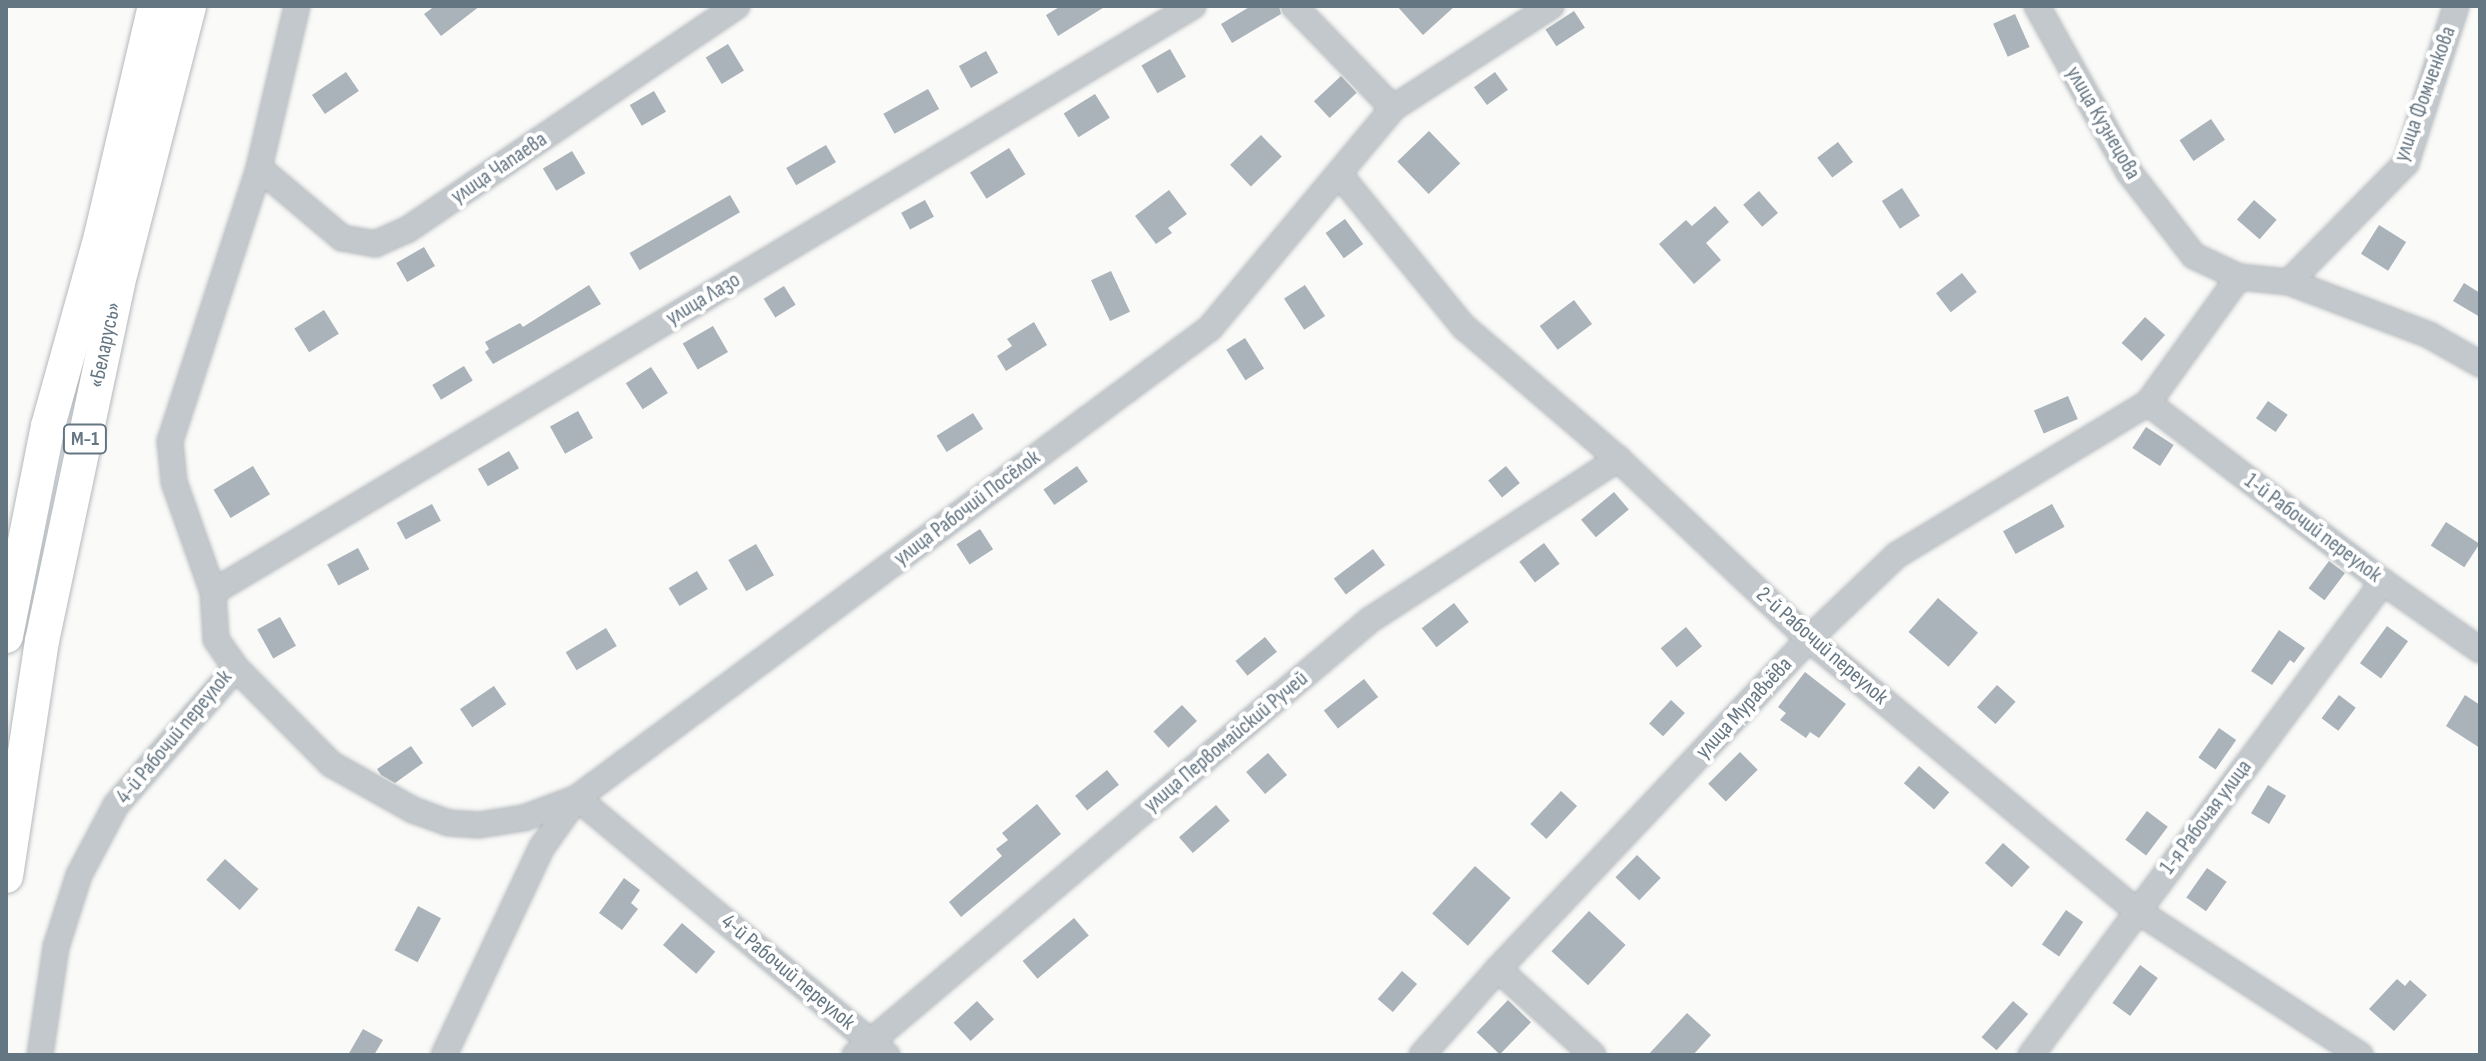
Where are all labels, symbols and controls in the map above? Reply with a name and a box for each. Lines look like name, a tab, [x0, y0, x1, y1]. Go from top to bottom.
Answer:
street label: улица Фомченкова	[2388, 23, 2462, 165]
street label: улица Кузнецова	[2060, 62, 2146, 184]
street label: улица Чапаева	[446, 126, 552, 210]
street label: улица Лазо	[661, 267, 745, 331]
street label: «Беларусь»	[83, 300, 127, 390]
road number: М-1	[61, 423, 109, 455]
street label: улица Рабочий Посёлок	[889, 445, 1045, 571]
street label: 1-й Рабочий переулок	[2239, 468, 2387, 588]
street label: 2-й Рабочий переулок	[1751, 582, 1893, 710]
street label: улица Муравьёва	[1690, 652, 1798, 764]
street label: 4-й Рабочий переулок	[110, 665, 238, 809]
street label: улица Первомайский Ручей	[1139, 666, 1313, 818]
street label: 1-я Рабочая улица	[2155, 755, 2257, 879]
street label: 4-й Рабочий переулок	[716, 908, 860, 1036]

